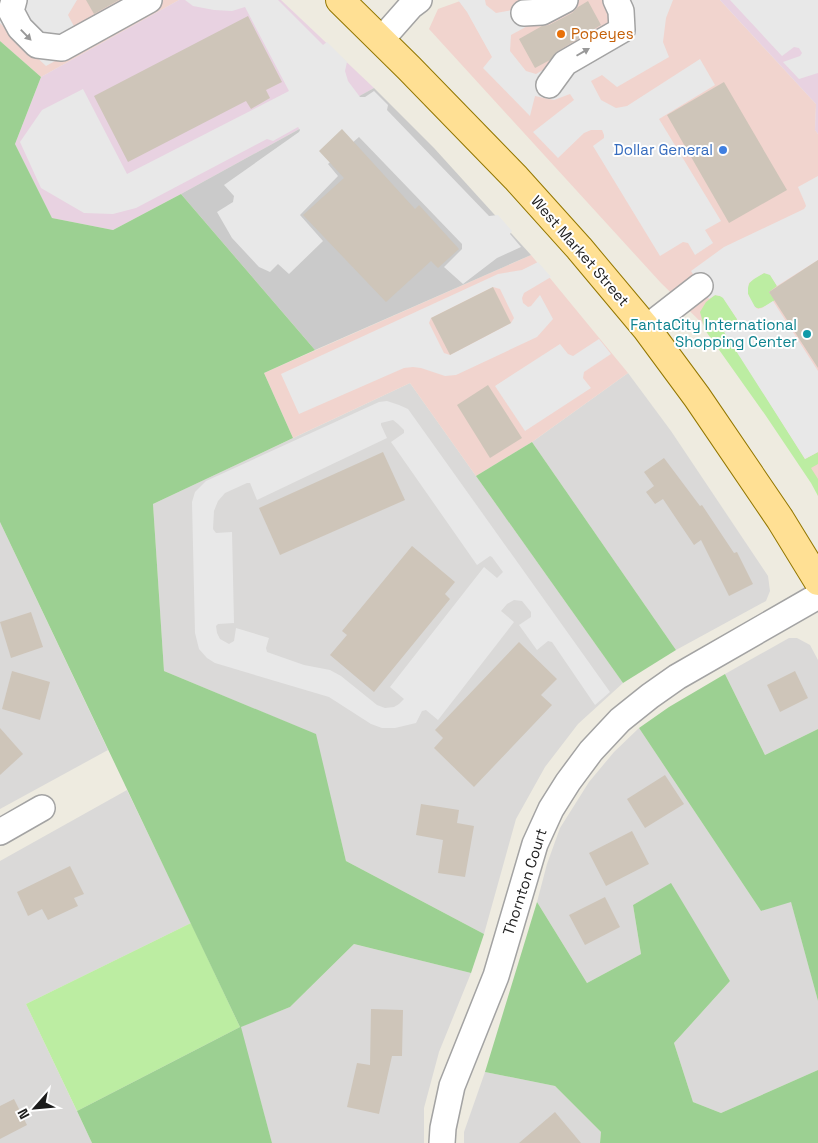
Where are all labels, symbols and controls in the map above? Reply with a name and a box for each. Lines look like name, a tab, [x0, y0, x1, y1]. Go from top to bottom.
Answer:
place label: Popeyes	[571, 24, 634, 43]
one-way arrow	[20, 28, 32, 40]
marker: Popeyes	[555, 28, 567, 40]
one-way arrow	[577, 48, 590, 57]
place label: Dollar General	[614, 140, 713, 159]
marker: Dollar General	[717, 144, 729, 156]
street label: West Market Street	[527, 191, 634, 310]
place label: FantaCity International Shopping Center	[630, 315, 797, 351]
marker: FantaCity International Shopping Center	[801, 328, 813, 340]
street label: Thornton Court	[498, 826, 551, 938]
north arrow	[10, 1083, 60, 1133]
text: N	[13, 1106, 34, 1122]

